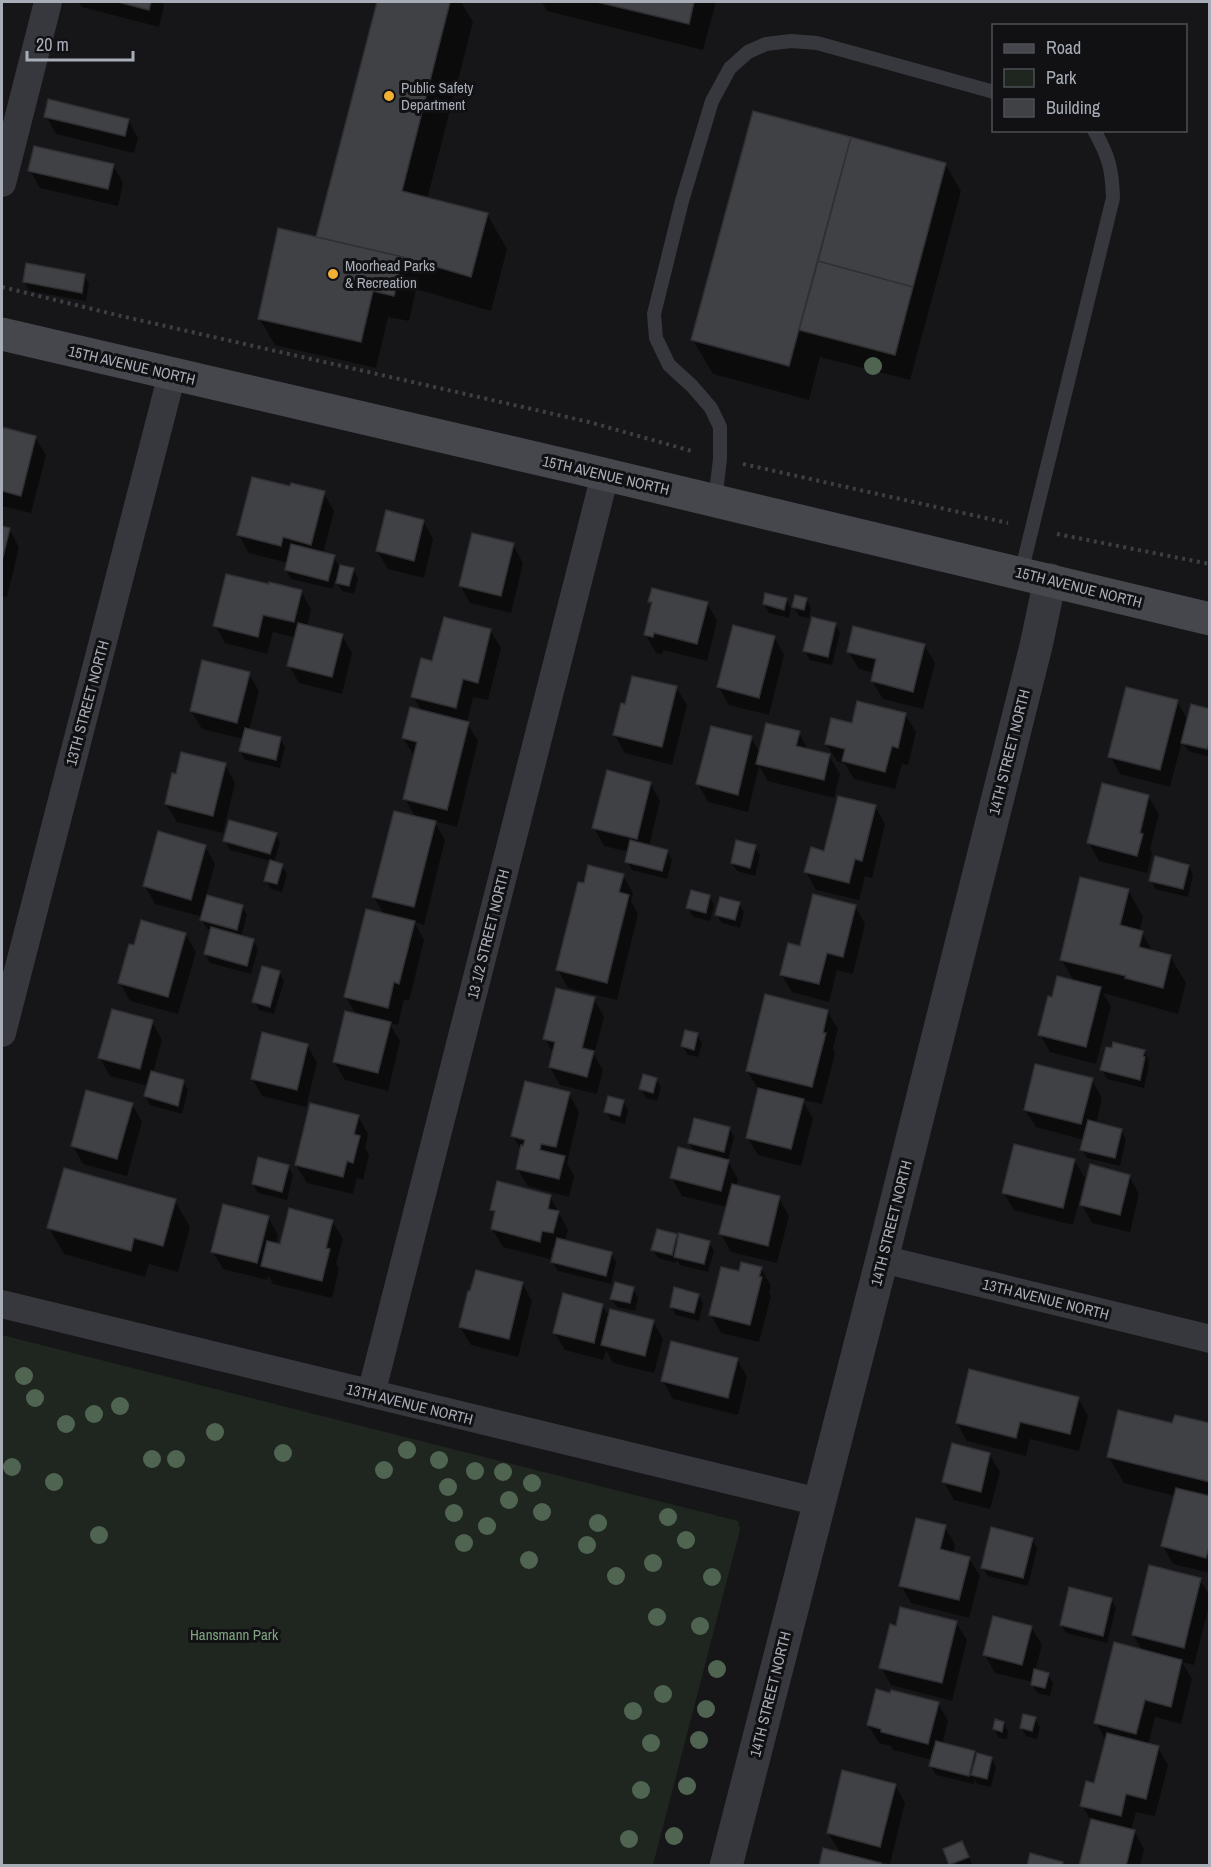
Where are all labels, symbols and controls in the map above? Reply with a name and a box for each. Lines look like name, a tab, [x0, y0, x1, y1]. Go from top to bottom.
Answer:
scale bar	[27, 24, 134, 62]
legend	[992, 24, 1187, 132]
text: 20 m	[36, 32, 69, 57]
text: Road	[1046, 35, 1081, 60]
text: Park	[1046, 65, 1077, 90]
place label: Public Safety Department	[401, 77, 474, 115]
marker: Public Safety Department	[382, 89, 396, 103]
text: Building	[1046, 95, 1101, 120]
place label: Moorhead Parks & Recreation	[345, 255, 435, 293]
marker: Moorhead Parks & Recreation	[326, 267, 340, 281]
street label: 15TH AVENUE NORTH	[67, 340, 197, 390]
street label: 15TH AVENUE NORTH	[541, 450, 671, 500]
street label: 15TH AVENUE NORTH	[1014, 561, 1144, 613]
street label: 13TH STREET NORTH	[60, 638, 114, 768]
street label: 14TH STREET NORTH	[983, 687, 1035, 817]
street label: 13 1/2 STREET NORTH	[462, 867, 514, 1001]
street label: 14TH STREET NORTH	[865, 1158, 917, 1288]
street label: 13TH AVENUE NORTH	[981, 1273, 1111, 1325]
street label: 13TH AVENUE NORTH	[345, 1378, 475, 1430]
park label: Hansmann Park	[190, 1624, 279, 1645]
street label: 14TH STREET NORTH	[744, 1629, 796, 1759]

